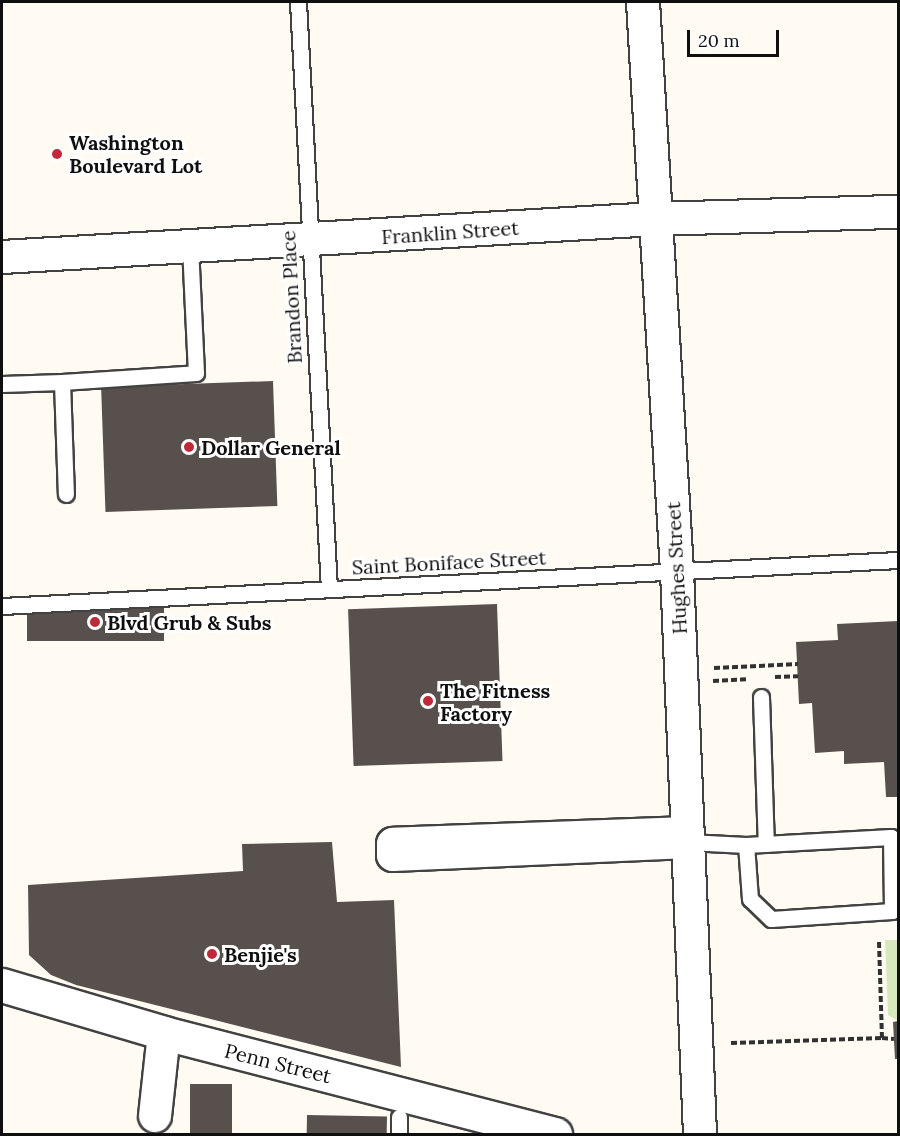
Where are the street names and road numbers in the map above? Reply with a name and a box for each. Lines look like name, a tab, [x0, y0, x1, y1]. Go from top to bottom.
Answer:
street label: Franklin Street	[381, 215, 519, 249]
street label: Brandon Place	[276, 230, 306, 364]
street label: Hughes Street	[661, 501, 691, 635]
street label: Saint Boniface Street	[351, 545, 547, 579]
street label: Penn Street	[222, 1038, 334, 1088]

